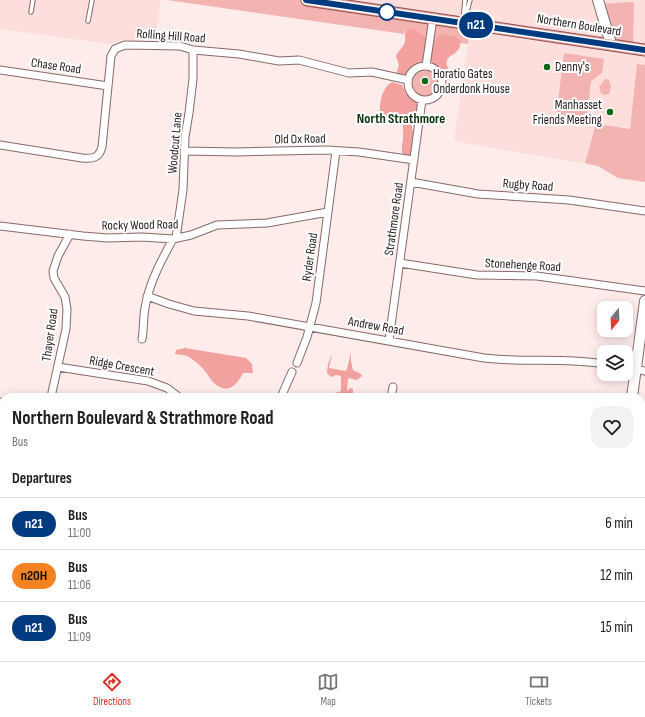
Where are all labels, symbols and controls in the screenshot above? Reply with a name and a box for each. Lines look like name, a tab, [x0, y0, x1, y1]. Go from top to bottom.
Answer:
unlabelled marker	[378, 3, 396, 21]
street label: Northern Boulevard	[536, 10, 622, 40]
line badge: n21	[453, 12, 499, 38]
text: n21	[467, 16, 485, 33]
street label: Rolling Hill Road	[136, 26, 206, 46]
street label: Chase Road	[30, 55, 82, 77]
place label: Denny's	[555, 59, 590, 75]
marker: Denny's	[542, 62, 552, 72]
place label: Horatio Gates Onderdonk House	[433, 66, 510, 97]
marker: Horatio Gates Onderdonk House	[420, 76, 430, 86]
place label: Manhasset Friends Meeting	[533, 97, 602, 128]
marker: Manhasset Friends Meeting	[605, 107, 615, 117]
district label: North Strathmore	[357, 110, 445, 127]
street label: Woodcut Lane	[164, 112, 186, 174]
street label: Old Ox Road	[274, 131, 326, 147]
street label: Rugby Road	[502, 175, 554, 195]
street label: Strathmore Road	[381, 181, 407, 257]
street label: Rocky Wood Road	[102, 216, 178, 234]
street label: Ryder Road	[299, 232, 321, 282]
street label: Stonehenge Road	[485, 255, 561, 275]
north arrow	[597, 301, 633, 337]
map controls	[597, 301, 633, 381]
street label: Thayer Road	[38, 308, 62, 362]
street label: Andrew Road	[346, 313, 405, 339]
button: layers	[597, 345, 633, 381]
street label: Ridge Crescent	[88, 352, 156, 380]
button: heart	[591, 406, 633, 448]
text: Northern Boulevard & Strathmore Road	[12, 407, 274, 430]
text: Bus	[12, 434, 28, 450]
text: Departures	[12, 469, 72, 488]
text: Bus	[68, 506, 87, 525]
text: 6 min	[605, 514, 633, 533]
text: n21	[25, 515, 43, 532]
text: 11:00	[68, 525, 91, 541]
text: Bus	[68, 558, 87, 577]
text: 12 min	[600, 566, 633, 585]
text: n20H	[21, 567, 47, 584]
text: 11:06	[68, 577, 91, 593]
text: Bus	[68, 610, 87, 629]
text: 15 min	[601, 618, 633, 637]
text: n21	[25, 619, 43, 636]
text: 11:09	[68, 629, 91, 645]
tab: Directions	[93, 671, 131, 708]
tab: Map	[317, 671, 339, 708]
tab: Tickets	[525, 671, 552, 708]

